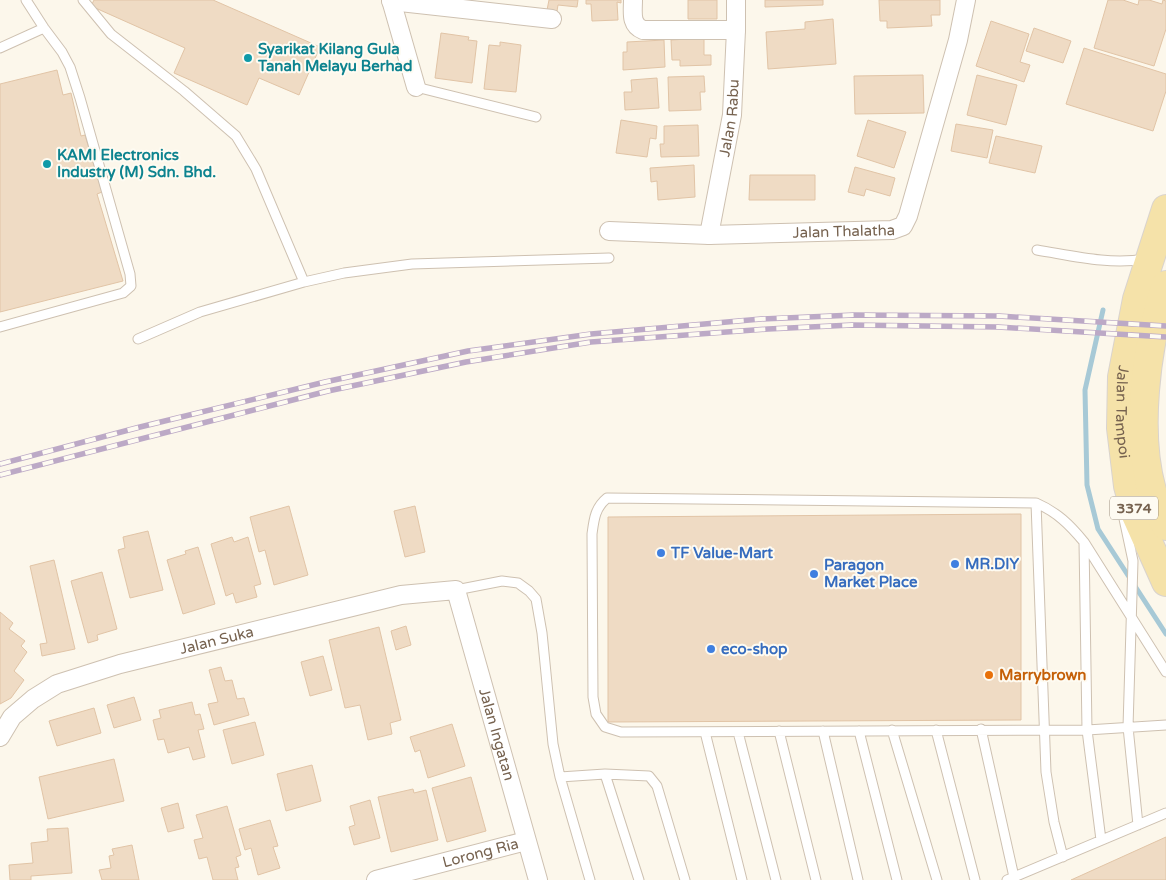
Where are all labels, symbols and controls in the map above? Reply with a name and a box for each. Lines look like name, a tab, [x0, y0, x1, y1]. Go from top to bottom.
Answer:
place label: Syarikat Kilang Gula Tanah Melayu Berhad	[257, 40, 412, 76]
marker: Syarikat Kilang Gula Tanah Melayu Berhad	[242, 52, 254, 64]
street label: Jalan Rabu	[715, 79, 743, 158]
place label: KAMI Electronics Industry (M) Sdn. Bhd.	[57, 146, 216, 182]
marker: KAMI Electronics Industry (M) Sdn. Bhd.	[41, 158, 53, 170]
street label: Jalan Thalatha	[792, 221, 895, 242]
street label: Jalan Tampoi	[1111, 364, 1134, 459]
road number: 3374	[1110, 496, 1158, 520]
place label: TF Value-Mart	[670, 544, 773, 562]
marker: TF Value-Mart	[655, 547, 667, 559]
place label: MR.DIY	[965, 555, 1020, 573]
place label: Paragon Market Place	[824, 556, 918, 591]
marker: MR.DIY	[949, 558, 961, 570]
marker: Paragon Market Place	[808, 568, 820, 580]
street label: Jalan Suka	[178, 623, 255, 658]
place label: eco-shop	[721, 640, 788, 659]
marker: eco-shop	[705, 643, 717, 655]
place label: Marrybrown	[999, 666, 1086, 685]
marker: Marrybrown	[983, 669, 995, 681]
street label: Jalan Ingatan	[475, 686, 518, 783]
street label: Lorong Ria	[441, 834, 520, 871]

